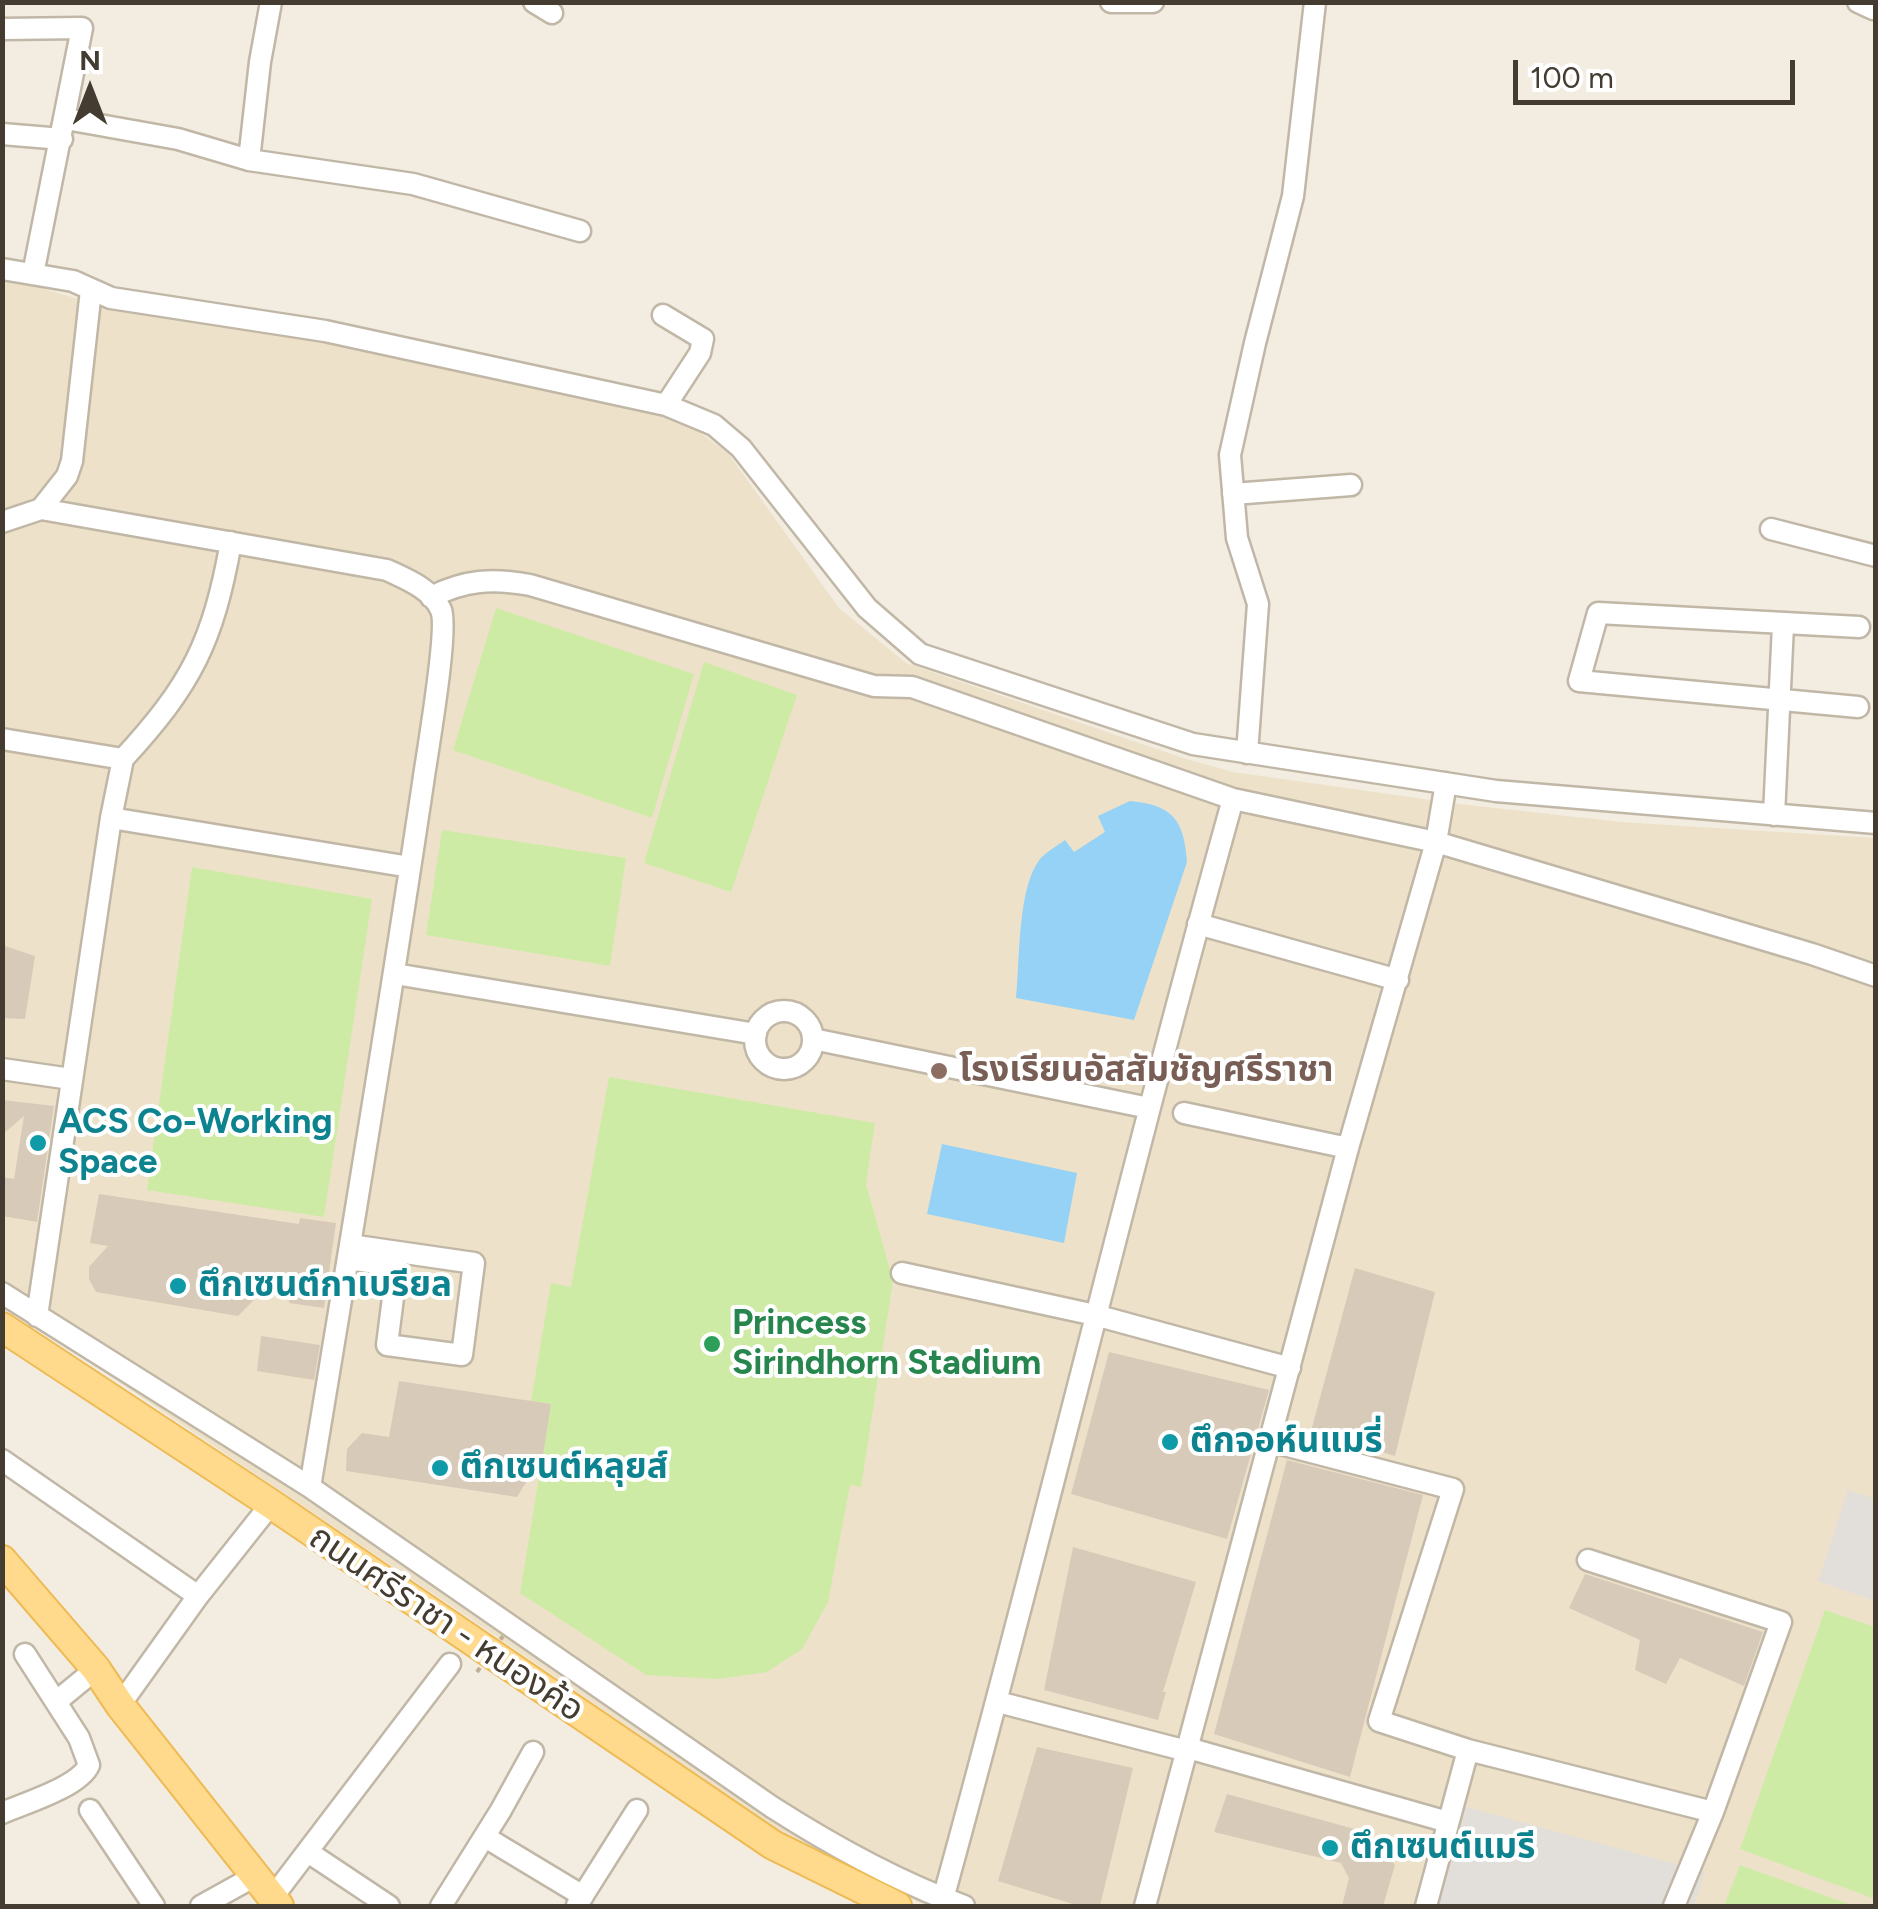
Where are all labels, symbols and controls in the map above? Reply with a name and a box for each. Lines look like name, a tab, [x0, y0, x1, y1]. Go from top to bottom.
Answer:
north arrow	[40, 40, 140, 140]
scale bar	[1518, 40, 1800, 102]
text: N	[79, 43, 101, 77]
text: 100 m	[1530, 59, 1614, 96]
place label: โรงเรียนอัสสัมชัญศรีราชา	[959, 1050, 1333, 1092]
marker: โรงเรียนอัสสัมชัญศรีราชา	[928, 1060, 950, 1082]
place label: ACS Co-Working Space	[58, 1102, 333, 1184]
marker: ACS Co-Working Space	[27, 1132, 49, 1154]
place label: ตึกเซนต์กาเบรียล	[198, 1265, 452, 1307]
marker: ตึกเซนต์กาเบรียล	[167, 1275, 189, 1297]
place label: Princess Sirindhorn Stadium	[732, 1303, 1041, 1385]
marker: Princess Sirindhorn Stadium	[701, 1333, 723, 1355]
place label: ตึกจอห์นแมรี่	[1190, 1421, 1383, 1463]
marker: ตึกจอห์นแมรี่	[1159, 1431, 1181, 1453]
place label: ตึกเซนต์หลุยส์	[460, 1447, 668, 1489]
marker: ตึกเซนต์หลุยส์	[429, 1457, 451, 1479]
street label: ถนนศรีราชา - หนองค้อ	[301, 1517, 591, 1731]
place label: ตึกเซนต์แมรี	[1350, 1827, 1535, 1869]
marker: ตึกเซนต์แมรี	[1319, 1837, 1341, 1859]

